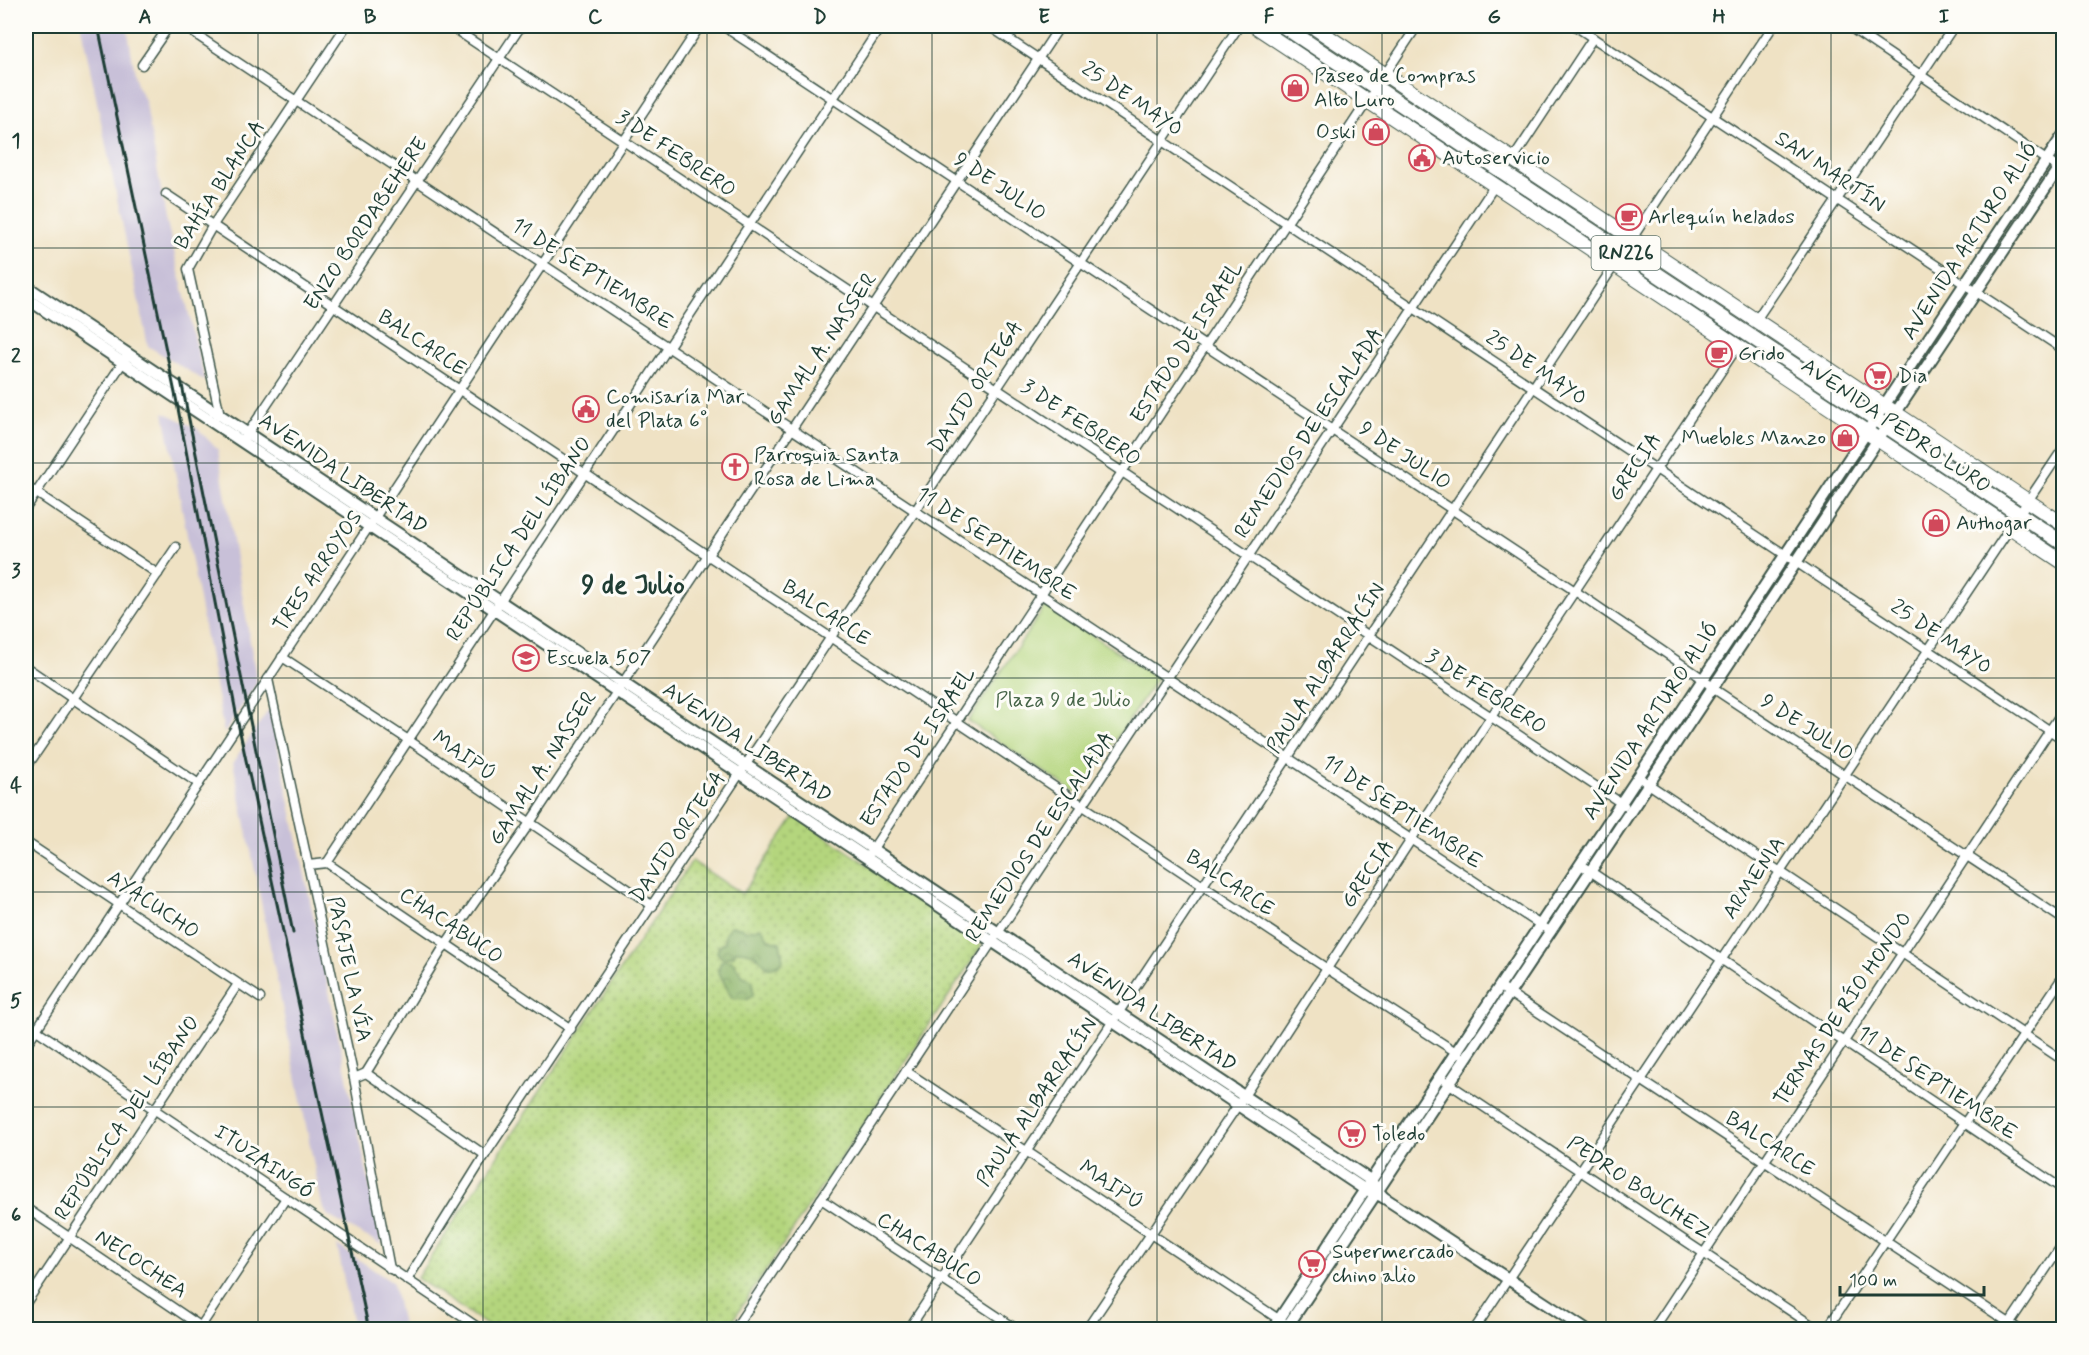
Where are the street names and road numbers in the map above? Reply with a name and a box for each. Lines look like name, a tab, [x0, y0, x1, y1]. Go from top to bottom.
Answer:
street label: 25 DE MAYO	[1076, 55, 1188, 143]
street label: 3 DE FEBRERO	[611, 104, 741, 204]
street label: BAHÍA BLANCA	[168, 115, 272, 255]
street label: SAN MARTÍN	[1769, 125, 1891, 219]
street label: ENZO BORDABEHERE	[298, 132, 434, 316]
street label: AVENIDA ARTURO ALIÓ	[1896, 137, 2044, 345]
street label: 9 DE JULIO	[949, 146, 1051, 228]
street label: 11 DE SEPTIEMBRE	[506, 211, 678, 337]
road number: RN226	[1592, 236, 1660, 270]
street label: ESTADO DE ISRAEL	[1124, 256, 1250, 428]
street label: GAMAL A. NASSER	[760, 267, 884, 431]
street label: BALCARCE	[372, 303, 472, 383]
street label: DAVID ORTEGA	[923, 315, 1029, 459]
street label: REMEDIOS DE ESCALADA	[1228, 322, 1390, 544]
street label: 25 DE MAYO	[1480, 324, 1592, 412]
street label: AVENIDA PEDRO LURO	[1796, 352, 1996, 500]
street label: 3 DE FEBRERO	[1016, 373, 1146, 473]
street label: AVENIDA LIBERTAD	[253, 407, 433, 541]
street label: 9 DE JULIO	[1354, 415, 1456, 497]
street label: GRECIA	[1602, 427, 1668, 507]
street label: REPÚBLICA DEL LÍBANO	[440, 431, 598, 647]
street label: 11 DE SEPTIEMBRE	[911, 480, 1082, 608]
street label: TRES ARROYOS	[267, 505, 369, 637]
street label: BALCARCE	[776, 573, 876, 653]
street label: PAULA ALBARRACÍN	[1260, 577, 1392, 759]
street label: 25 DE MAYO	[1885, 593, 1997, 681]
street label: AVENIDA ARTURO ALIÓ	[1577, 617, 1725, 825]
street label: 3 DE FEBRERO	[1420, 643, 1552, 741]
street label: ESTADO DE ISRAEL	[854, 661, 982, 833]
street label: AVENIDA LIBERTAD	[657, 676, 837, 810]
street label: GAMAL A. NASSER	[483, 685, 603, 851]
street label: 9 DE JULIO	[1755, 688, 1859, 768]
street label: MAIPÚ	[427, 724, 501, 788]
street label: REMEDIOS DE ESCALADA	[959, 726, 1121, 948]
street label: 11 DE SEPTIEMBRE	[1317, 748, 1488, 876]
street label: DAVID ORTEGA	[624, 766, 732, 908]
street label: ARMENIA	[1716, 831, 1792, 925]
street label: GRECIA	[1335, 834, 1401, 914]
street label: BALCARCE	[1180, 843, 1280, 923]
street label: AYACUCHO	[101, 864, 205, 946]
street label: CHACABUCO	[394, 881, 508, 971]
street label: PASAJE LA VÍA	[320, 894, 378, 1044]
street label: TERMAS DE RÍO HONDO	[1767, 906, 1919, 1112]
street label: AVENIDA LIBERTAD	[1062, 945, 1242, 1079]
street label: REPÚBLICA DEL LÍBANO	[48, 1010, 206, 1226]
street label: PAULA ALBARRACÍN	[970, 1012, 1104, 1192]
street label: 11 DE SEPTIEMBRE	[1852, 1019, 2023, 1147]
street label: BALCARCE	[1720, 1105, 1820, 1183]
street label: ITUZAINGÓ	[208, 1118, 320, 1206]
street label: PEDRO BOUCHEZ	[1562, 1129, 1717, 1247]
street label: MAIPÚ	[1073, 1153, 1149, 1217]
street label: CHACABUCO	[871, 1206, 987, 1294]
street label: NECOCHEA	[90, 1223, 192, 1305]

